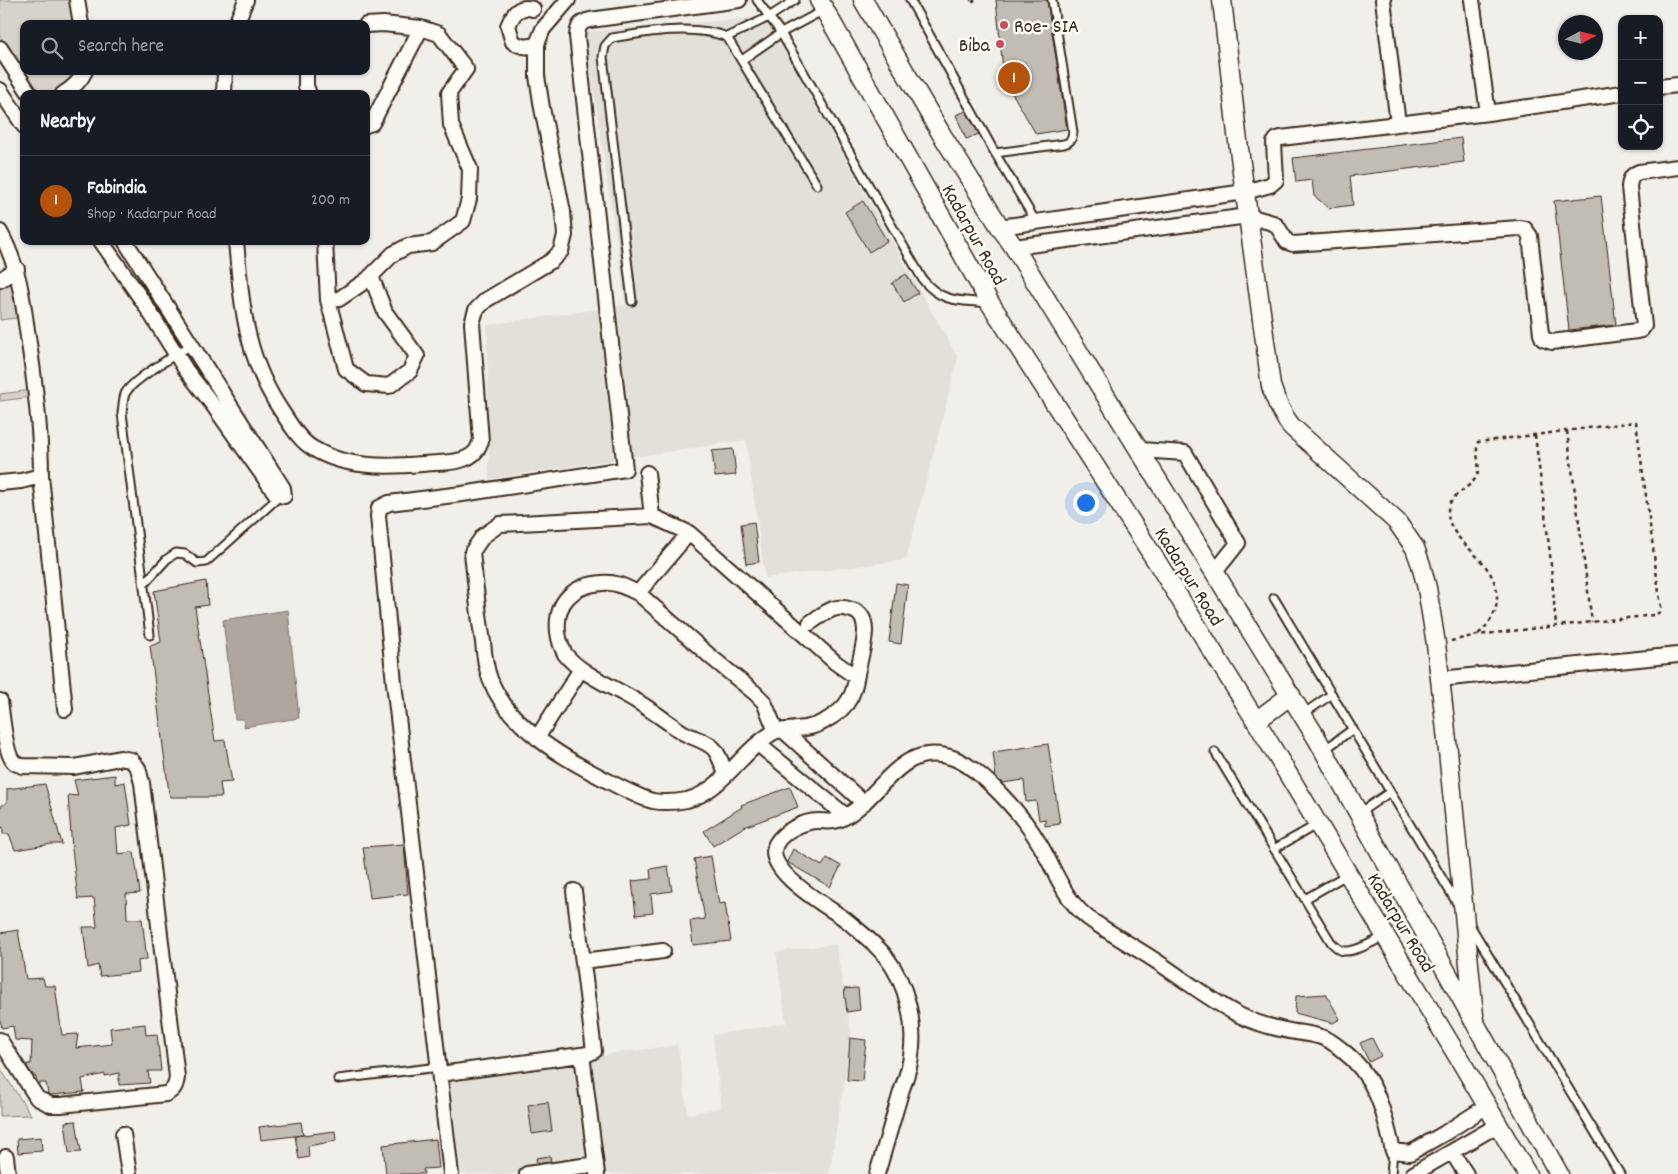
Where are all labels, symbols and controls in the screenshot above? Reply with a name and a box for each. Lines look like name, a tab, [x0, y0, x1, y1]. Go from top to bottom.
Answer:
place label: Roe- SIA	[1014, 14, 1079, 42]
north arrow	[1558, 15, 1603, 60]
map controls	[1618, 15, 1663, 150]
button: +	[1618, 15, 1663, 60]
marker: Roe- SIA	[998, 19, 1010, 31]
search box	[20, 20, 370, 75]
place label: Biba	[959, 33, 991, 61]
icon: search	[38, 34, 66, 62]
text: Search here	[78, 34, 164, 61]
marker: Biba	[994, 38, 1006, 50]
pin: 1	[998, 59, 1030, 97]
button: −	[1618, 60, 1663, 105]
button: locate	[1618, 105, 1663, 150]
text: Nearby	[40, 108, 95, 138]
text: Fabindia	[87, 176, 146, 203]
street label: Kadarpur Road	[933, 180, 1012, 291]
text: 1	[54, 189, 58, 212]
text: 200 m	[311, 189, 350, 212]
text: Shop · Kadarpur Road	[87, 203, 217, 226]
your location	[1073, 490, 1099, 516]
street label: Kadarpur Road	[1146, 523, 1229, 633]
street label: Kadarpur Road	[1359, 868, 1440, 979]

